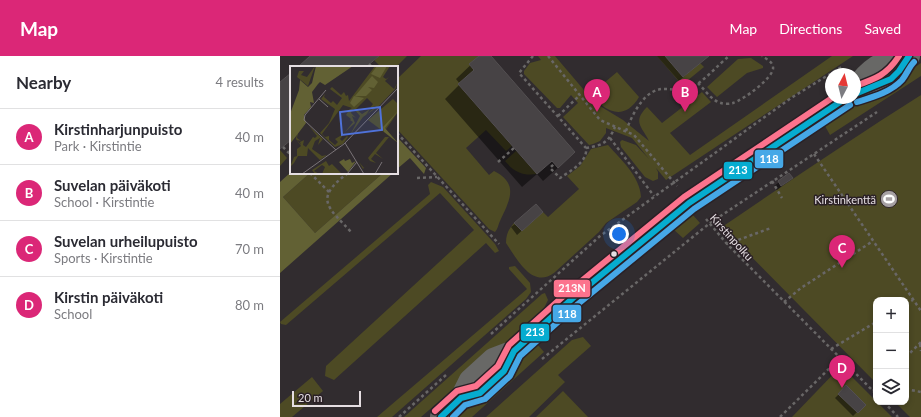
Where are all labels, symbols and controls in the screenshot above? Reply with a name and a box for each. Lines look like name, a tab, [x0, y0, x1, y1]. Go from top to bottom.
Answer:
text: Map	[20, 17, 58, 40]
text: Map	[730, 20, 757, 37]
text: Directions	[779, 20, 842, 37]
text: Saved	[864, 20, 901, 37]
inset map	[290, 66, 398, 174]
north arrow	[825, 68, 861, 104]
text: Nearby	[16, 72, 71, 93]
text: 4 results	[216, 74, 264, 90]
pin: A	[584, 79, 610, 112]
pin: B	[672, 79, 698, 112]
text: Kirstinharjunpuisto	[54, 120, 182, 138]
text: A	[24, 129, 34, 145]
text: 40 m	[235, 129, 264, 145]
text: Park · Kirstintie	[54, 138, 142, 154]
line badge: 118	[754, 149, 784, 169]
text: 118	[759, 152, 779, 165]
line badge: 213	[723, 161, 753, 180]
text: 213	[728, 163, 748, 176]
text: Suvelan päiväkoti	[54, 176, 171, 194]
text: B	[25, 185, 33, 201]
text: 40 m	[235, 185, 264, 201]
sports icon: Kirstinkenttä	[879, 189, 899, 209]
place label: Kirstinkenttä	[814, 193, 876, 206]
text: School · Kirstintie	[54, 194, 154, 210]
street label: Kirstinpolku	[708, 211, 756, 263]
your location	[609, 224, 629, 244]
text: Suvelan urheilupuisto	[54, 232, 198, 250]
pin: C	[829, 235, 855, 268]
text: C	[25, 241, 33, 257]
text: 70 m	[235, 241, 264, 257]
unlabelled marker	[609, 249, 619, 259]
text: Sports · Kirstintie	[54, 250, 153, 266]
line badge: 213N	[553, 279, 591, 298]
text: 213N	[558, 281, 586, 294]
text: Kirstin päiväkoti	[54, 288, 163, 306]
text: D	[24, 297, 34, 313]
text: 80 m	[235, 297, 264, 313]
map controls	[873, 297, 909, 405]
button: +	[873, 297, 909, 333]
line badge: 118	[552, 304, 582, 323]
text: School	[54, 306, 92, 322]
text: 118	[557, 307, 577, 320]
line badge: 213	[520, 323, 550, 342]
text: 213	[525, 325, 545, 338]
button: −	[873, 333, 909, 369]
pin: D	[829, 355, 855, 388]
button: layers	[873, 369, 909, 405]
scale bar	[292, 389, 361, 408]
text: 20 m	[298, 391, 323, 404]

